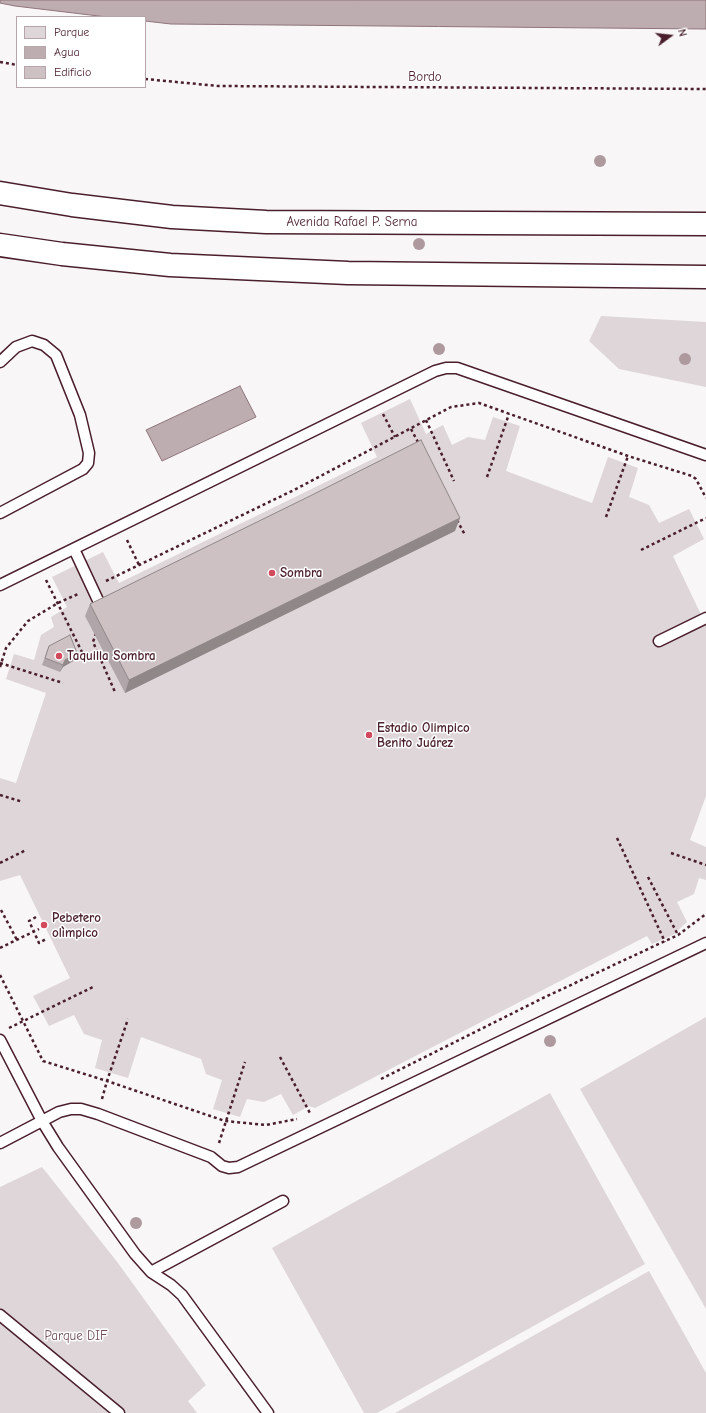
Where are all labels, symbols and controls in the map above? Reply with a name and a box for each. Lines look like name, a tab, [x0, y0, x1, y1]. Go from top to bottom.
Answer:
legend	[16, 16, 146, 88]
north arrow	[650, 16, 690, 56]
text: Parque	[54, 25, 89, 39]
text: N	[675, 28, 689, 38]
text: Agua	[54, 45, 80, 59]
text: Edificio	[54, 65, 91, 79]
street label: Bordo	[408, 69, 442, 85]
street label: Avenida Rafael P. Serna	[287, 214, 417, 230]
place label: Sombra	[280, 565, 322, 581]
marker: Sombra	[267, 568, 277, 578]
place label: Taquilla Sombra	[67, 648, 156, 664]
marker: Taquilla Sombra	[54, 651, 64, 661]
place label: Estadio Olimpico Benito Juárez	[377, 720, 470, 751]
marker: Estadio Olimpico Benito Juárez	[364, 730, 374, 740]
place label: Pebetero olìmpico	[52, 910, 101, 941]
marker: Pebetero olìmpico	[39, 920, 49, 930]
park label: Parque DIF	[45, 1328, 107, 1344]

